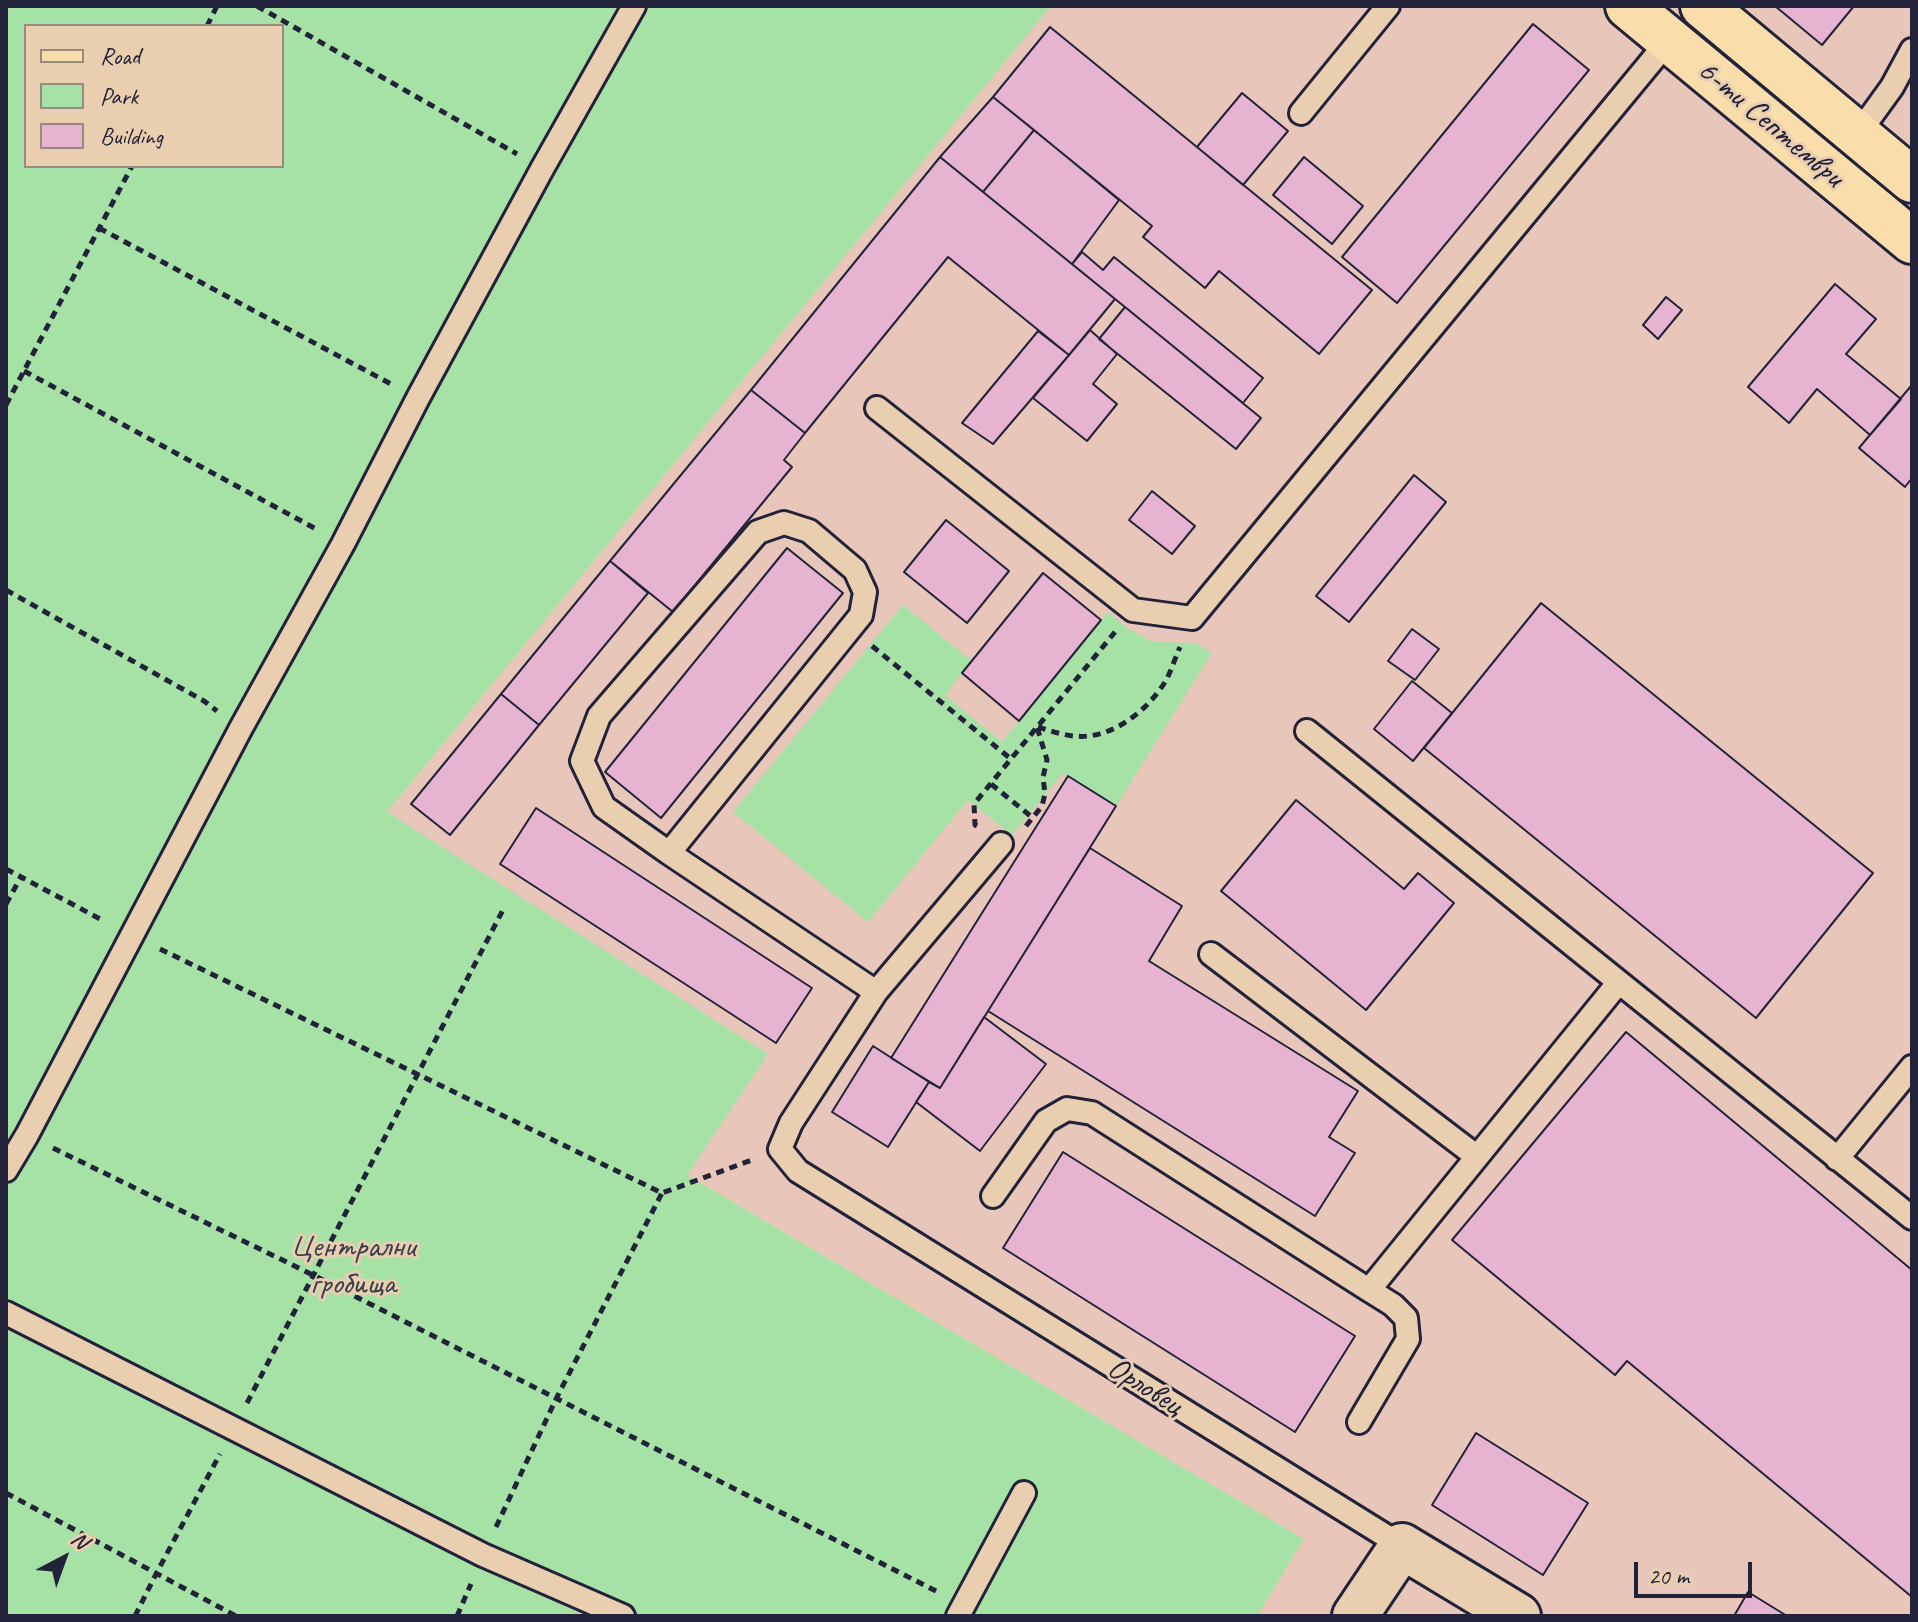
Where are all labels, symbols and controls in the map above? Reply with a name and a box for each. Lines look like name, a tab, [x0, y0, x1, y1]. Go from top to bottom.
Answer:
legend	[24, 24, 284, 168]
text: Road	[100, 41, 140, 71]
street label: 6-ти Септември	[1689, 52, 1851, 196]
text: Park	[100, 81, 138, 111]
text: Building	[100, 121, 163, 151]
park label: Централни гробища	[291, 1229, 415, 1304]
street label: Орловец	[1100, 1349, 1190, 1425]
north arrow	[24, 1518, 104, 1598]
text: N	[65, 1525, 94, 1555]
scale bar	[1638, 1546, 1756, 1596]
text: 20 m	[1648, 1561, 1689, 1591]

